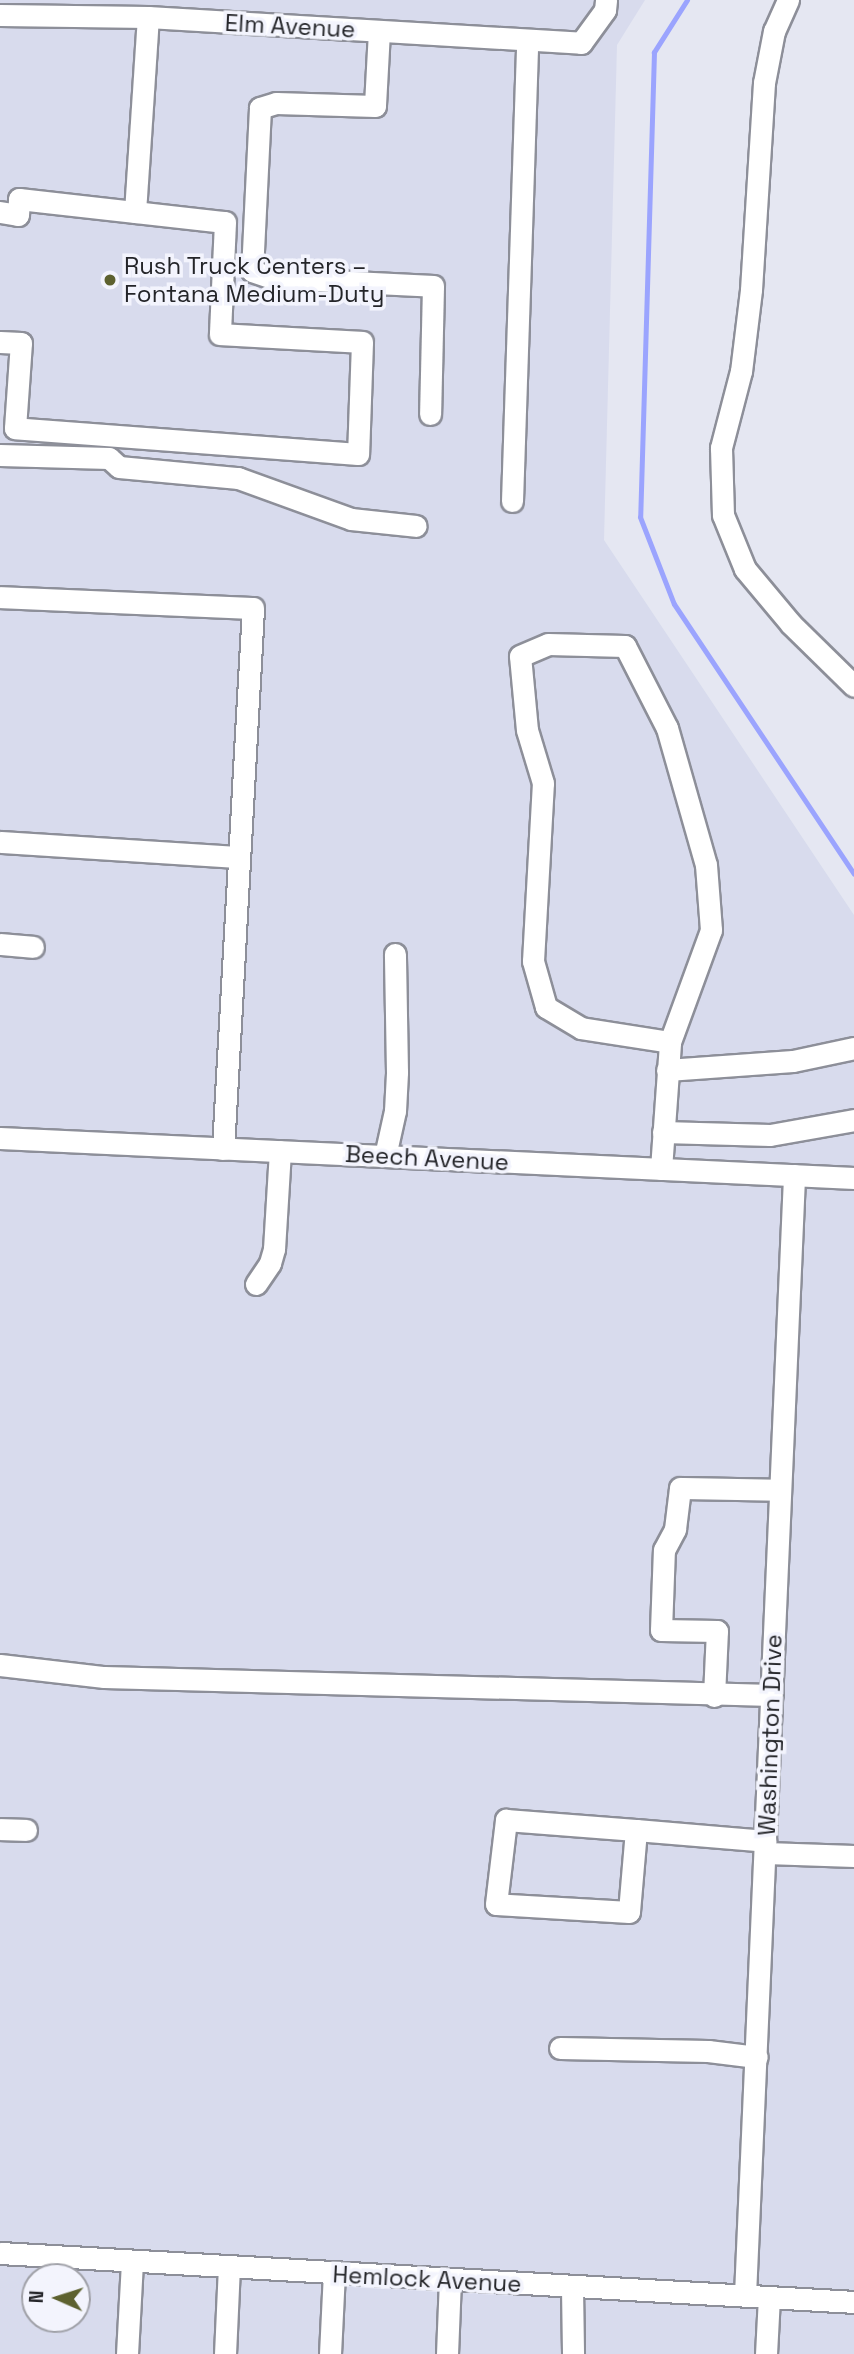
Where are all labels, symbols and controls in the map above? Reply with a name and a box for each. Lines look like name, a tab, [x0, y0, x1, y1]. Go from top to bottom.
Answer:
street label: Elm Avenue	[224, 8, 356, 44]
place label: Rush Truck Centers – Fontana Medium-Duty	[124, 252, 384, 308]
marker: Rush Truck Centers – Fontana Medium-Duty	[102, 272, 118, 288]
street label: Beech Avenue	[344, 1139, 510, 1177]
street label: Washington Drive	[752, 1634, 788, 1836]
street label: Hemlock Avenue	[332, 2260, 522, 2298]
north arrow	[21, 2263, 91, 2333]
text: N	[24, 2290, 49, 2304]

